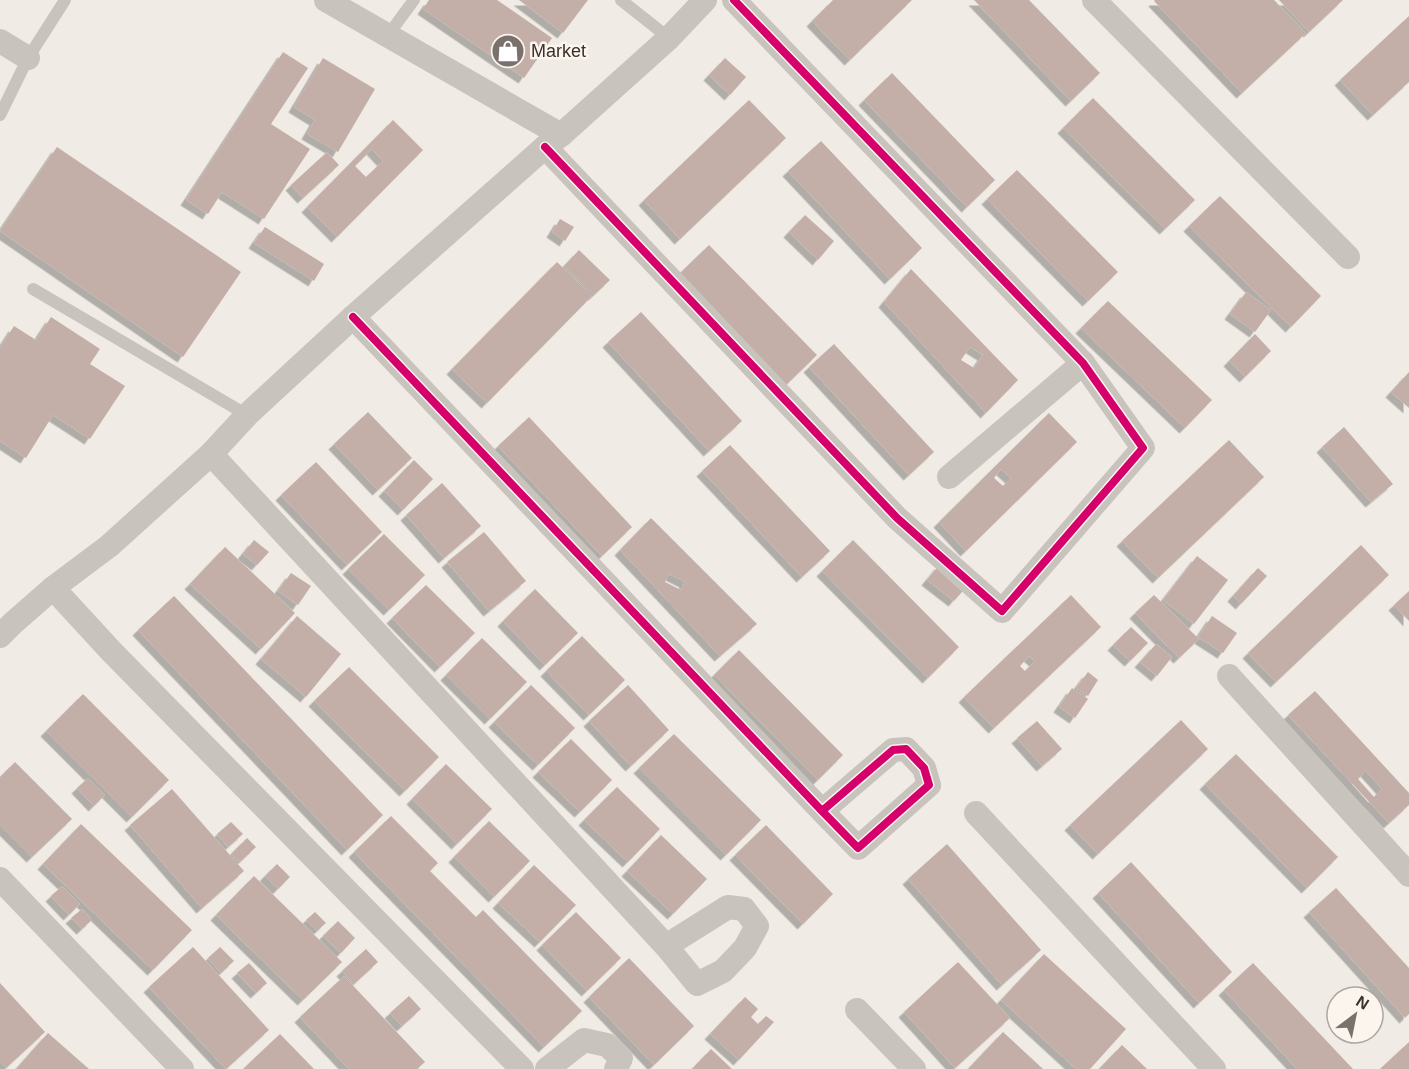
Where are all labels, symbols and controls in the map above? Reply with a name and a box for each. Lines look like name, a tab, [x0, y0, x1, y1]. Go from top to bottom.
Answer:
shop icon: Market	[490, 33, 526, 69]
place label: Market	[531, 41, 586, 61]
north arrow	[1325, 985, 1385, 1045]
text: N	[1353, 992, 1372, 1013]

